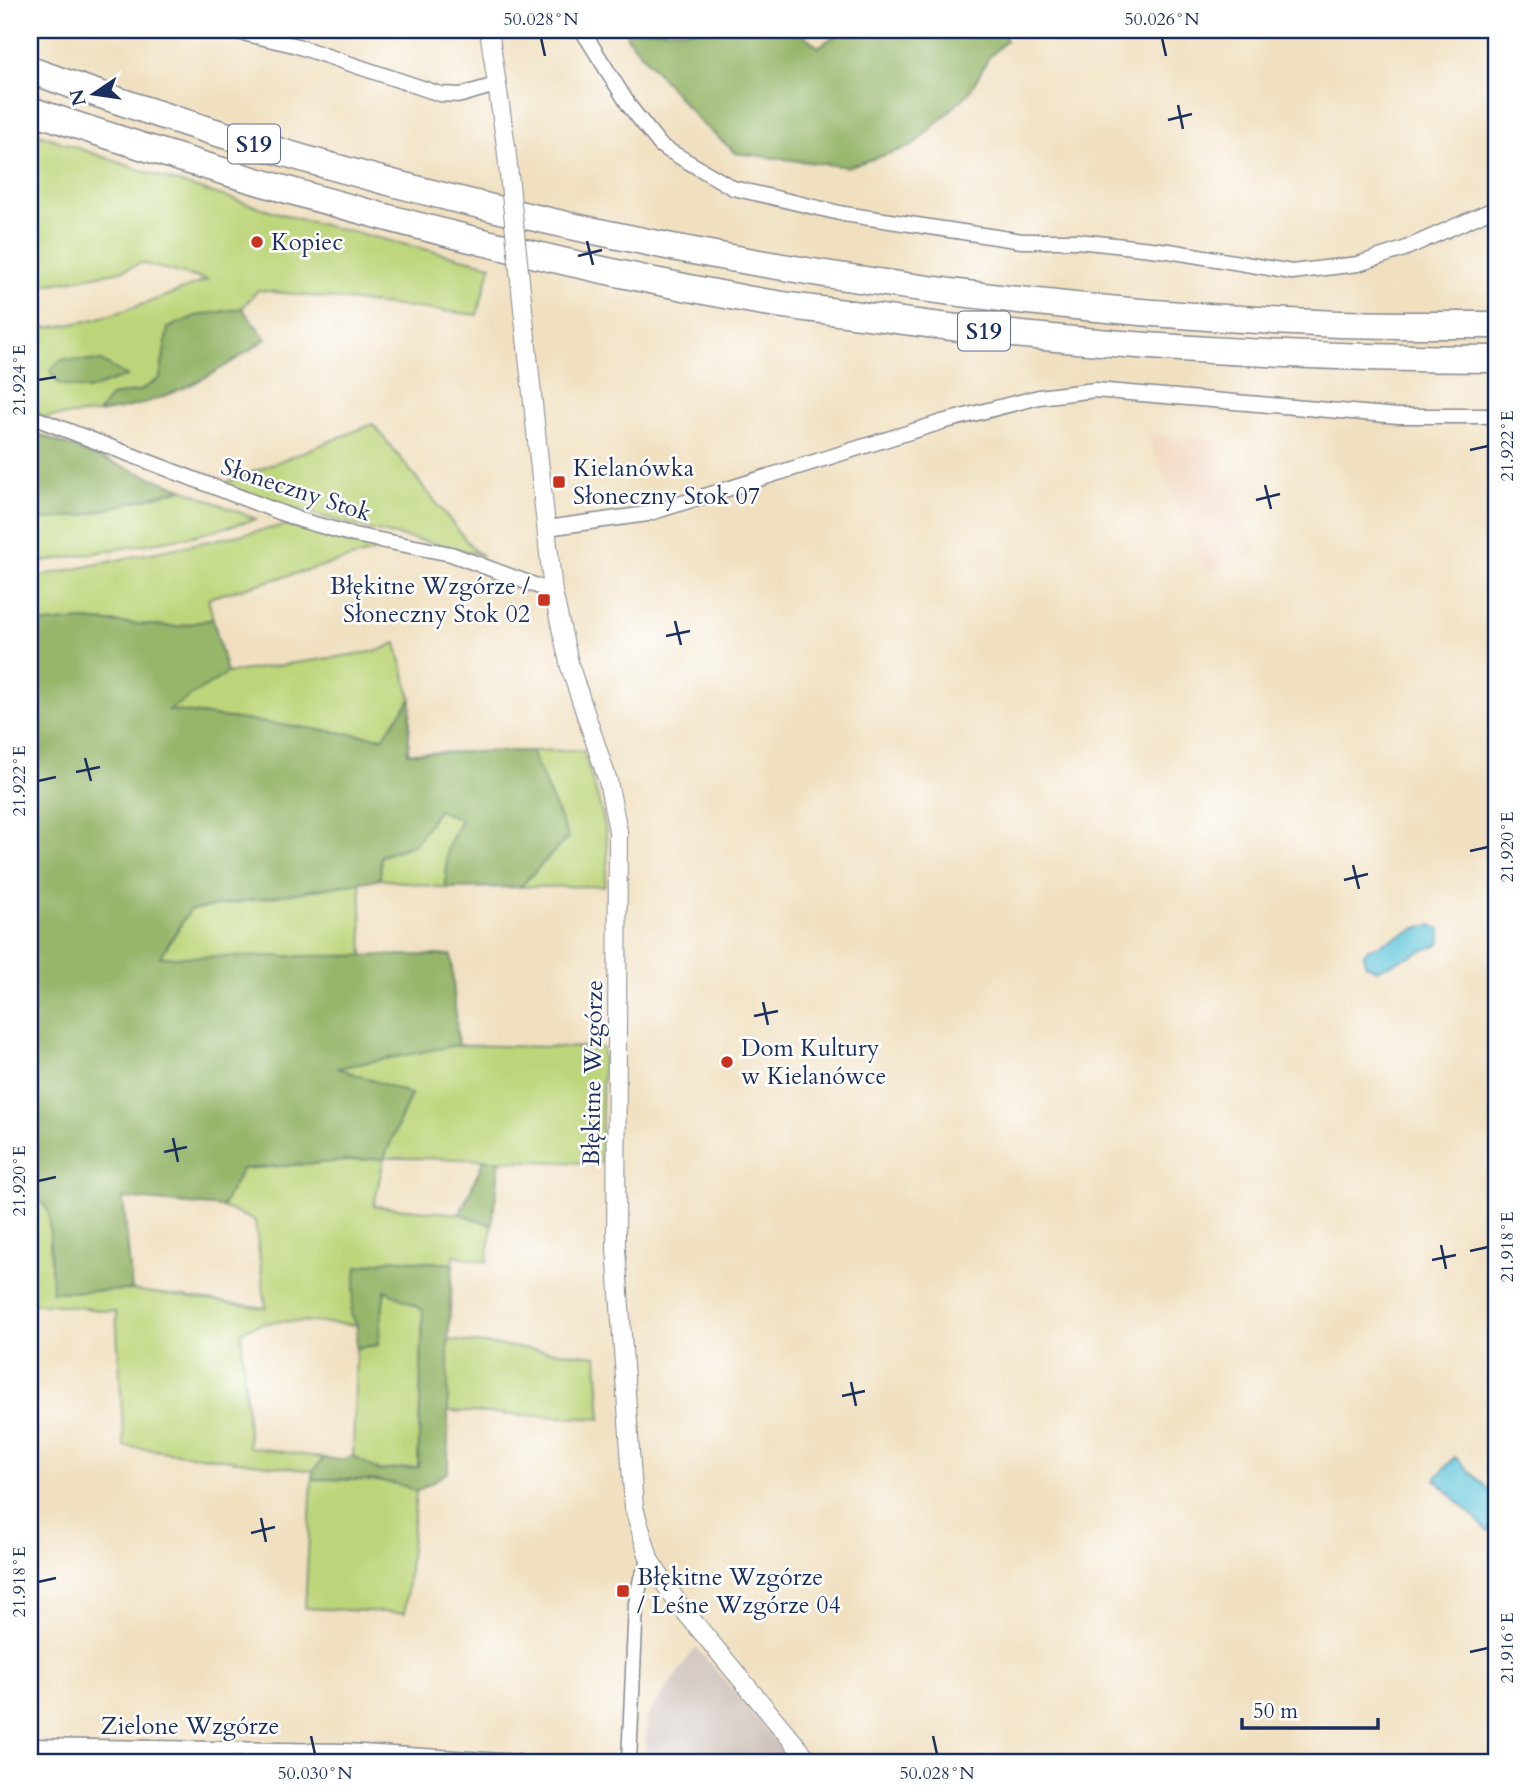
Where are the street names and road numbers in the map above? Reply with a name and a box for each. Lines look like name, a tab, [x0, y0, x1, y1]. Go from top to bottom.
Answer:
road number: S19	[228, 125, 280, 164]
road number: S19	[958, 312, 1010, 350]
street label: Słoneczny Stok	[217, 450, 375, 530]
street label: Błękitne Wzgórze	[575, 980, 611, 1166]
street label: Zielone Wzgórze	[101, 1710, 279, 1743]

